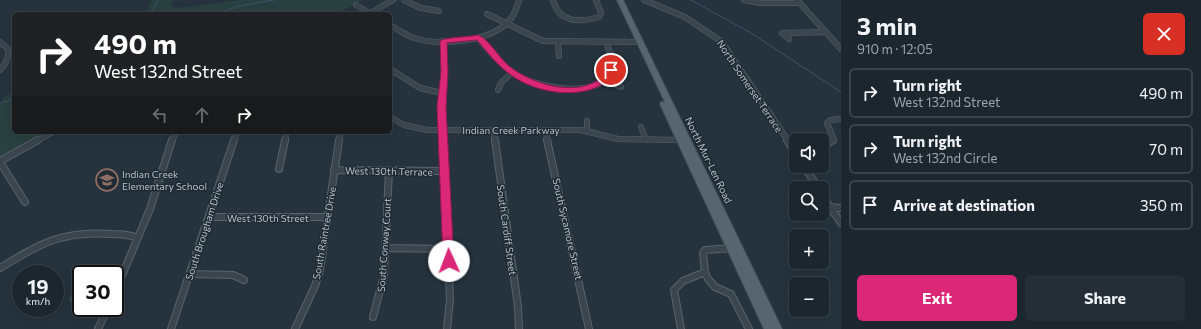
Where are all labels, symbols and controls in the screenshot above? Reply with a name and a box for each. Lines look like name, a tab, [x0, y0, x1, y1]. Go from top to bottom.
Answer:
text: 3 min	[857, 11, 917, 40]
button: close	[1143, 13, 1185, 55]
text: 490 m	[94, 26, 177, 60]
icon: right	[28, 28, 80, 80]
street label: North Somerset Terrace	[715, 37, 785, 135]
text: 910 m · 12:05	[857, 41, 933, 57]
pin	[594, 53, 628, 87]
icon: arrive	[600, 59, 622, 81]
text: West 132nd Street	[94, 60, 243, 82]
text: Turn right	[893, 76, 962, 94]
icon: right	[859, 82, 881, 104]
text: 490 m	[1139, 84, 1183, 102]
text: West 132nd Street	[893, 94, 1000, 110]
icon: left	[149, 104, 171, 126]
icon: ahead	[191, 104, 213, 126]
icon: right	[233, 104, 255, 126]
street label: North Mur-Len Road	[683, 115, 735, 205]
street label: Indian Creek Parkway	[462, 124, 560, 136]
text: Turn right	[893, 132, 962, 150]
map controls	[789, 133, 829, 317]
button: sound	[789, 133, 829, 173]
icon: right	[859, 138, 881, 160]
text: 70 m	[1149, 140, 1183, 158]
text: West 132nd Circle	[893, 150, 997, 166]
street label: West 130th Terrace	[345, 164, 433, 178]
school or university icon: Indian Creek Elementary School	[94, 167, 120, 193]
place label: Indian Creek Elementary School	[122, 168, 207, 192]
street label: South Sycamore Street	[550, 177, 586, 281]
street label: South Brougham Drive	[183, 181, 225, 281]
button: search	[789, 181, 829, 221]
street label: South Cardiff Street	[495, 184, 519, 276]
street label: South Raintree Drive	[310, 186, 338, 280]
icon: arrive	[859, 194, 881, 216]
text: Arrive at destination	[893, 196, 1035, 214]
text: 350 m	[1140, 196, 1183, 214]
street label: South Conway Court	[375, 198, 393, 292]
street label: West 130th Street	[227, 212, 309, 224]
button: +	[789, 229, 829, 269]
position arrow	[428, 240, 470, 282]
speed limit sign: 30	[72, 265, 124, 317]
text: 19	[27, 274, 49, 298]
button: Exit	[857, 275, 1017, 321]
button: Share	[1025, 275, 1185, 321]
button: −	[789, 277, 829, 317]
text: km/h	[26, 295, 50, 307]

